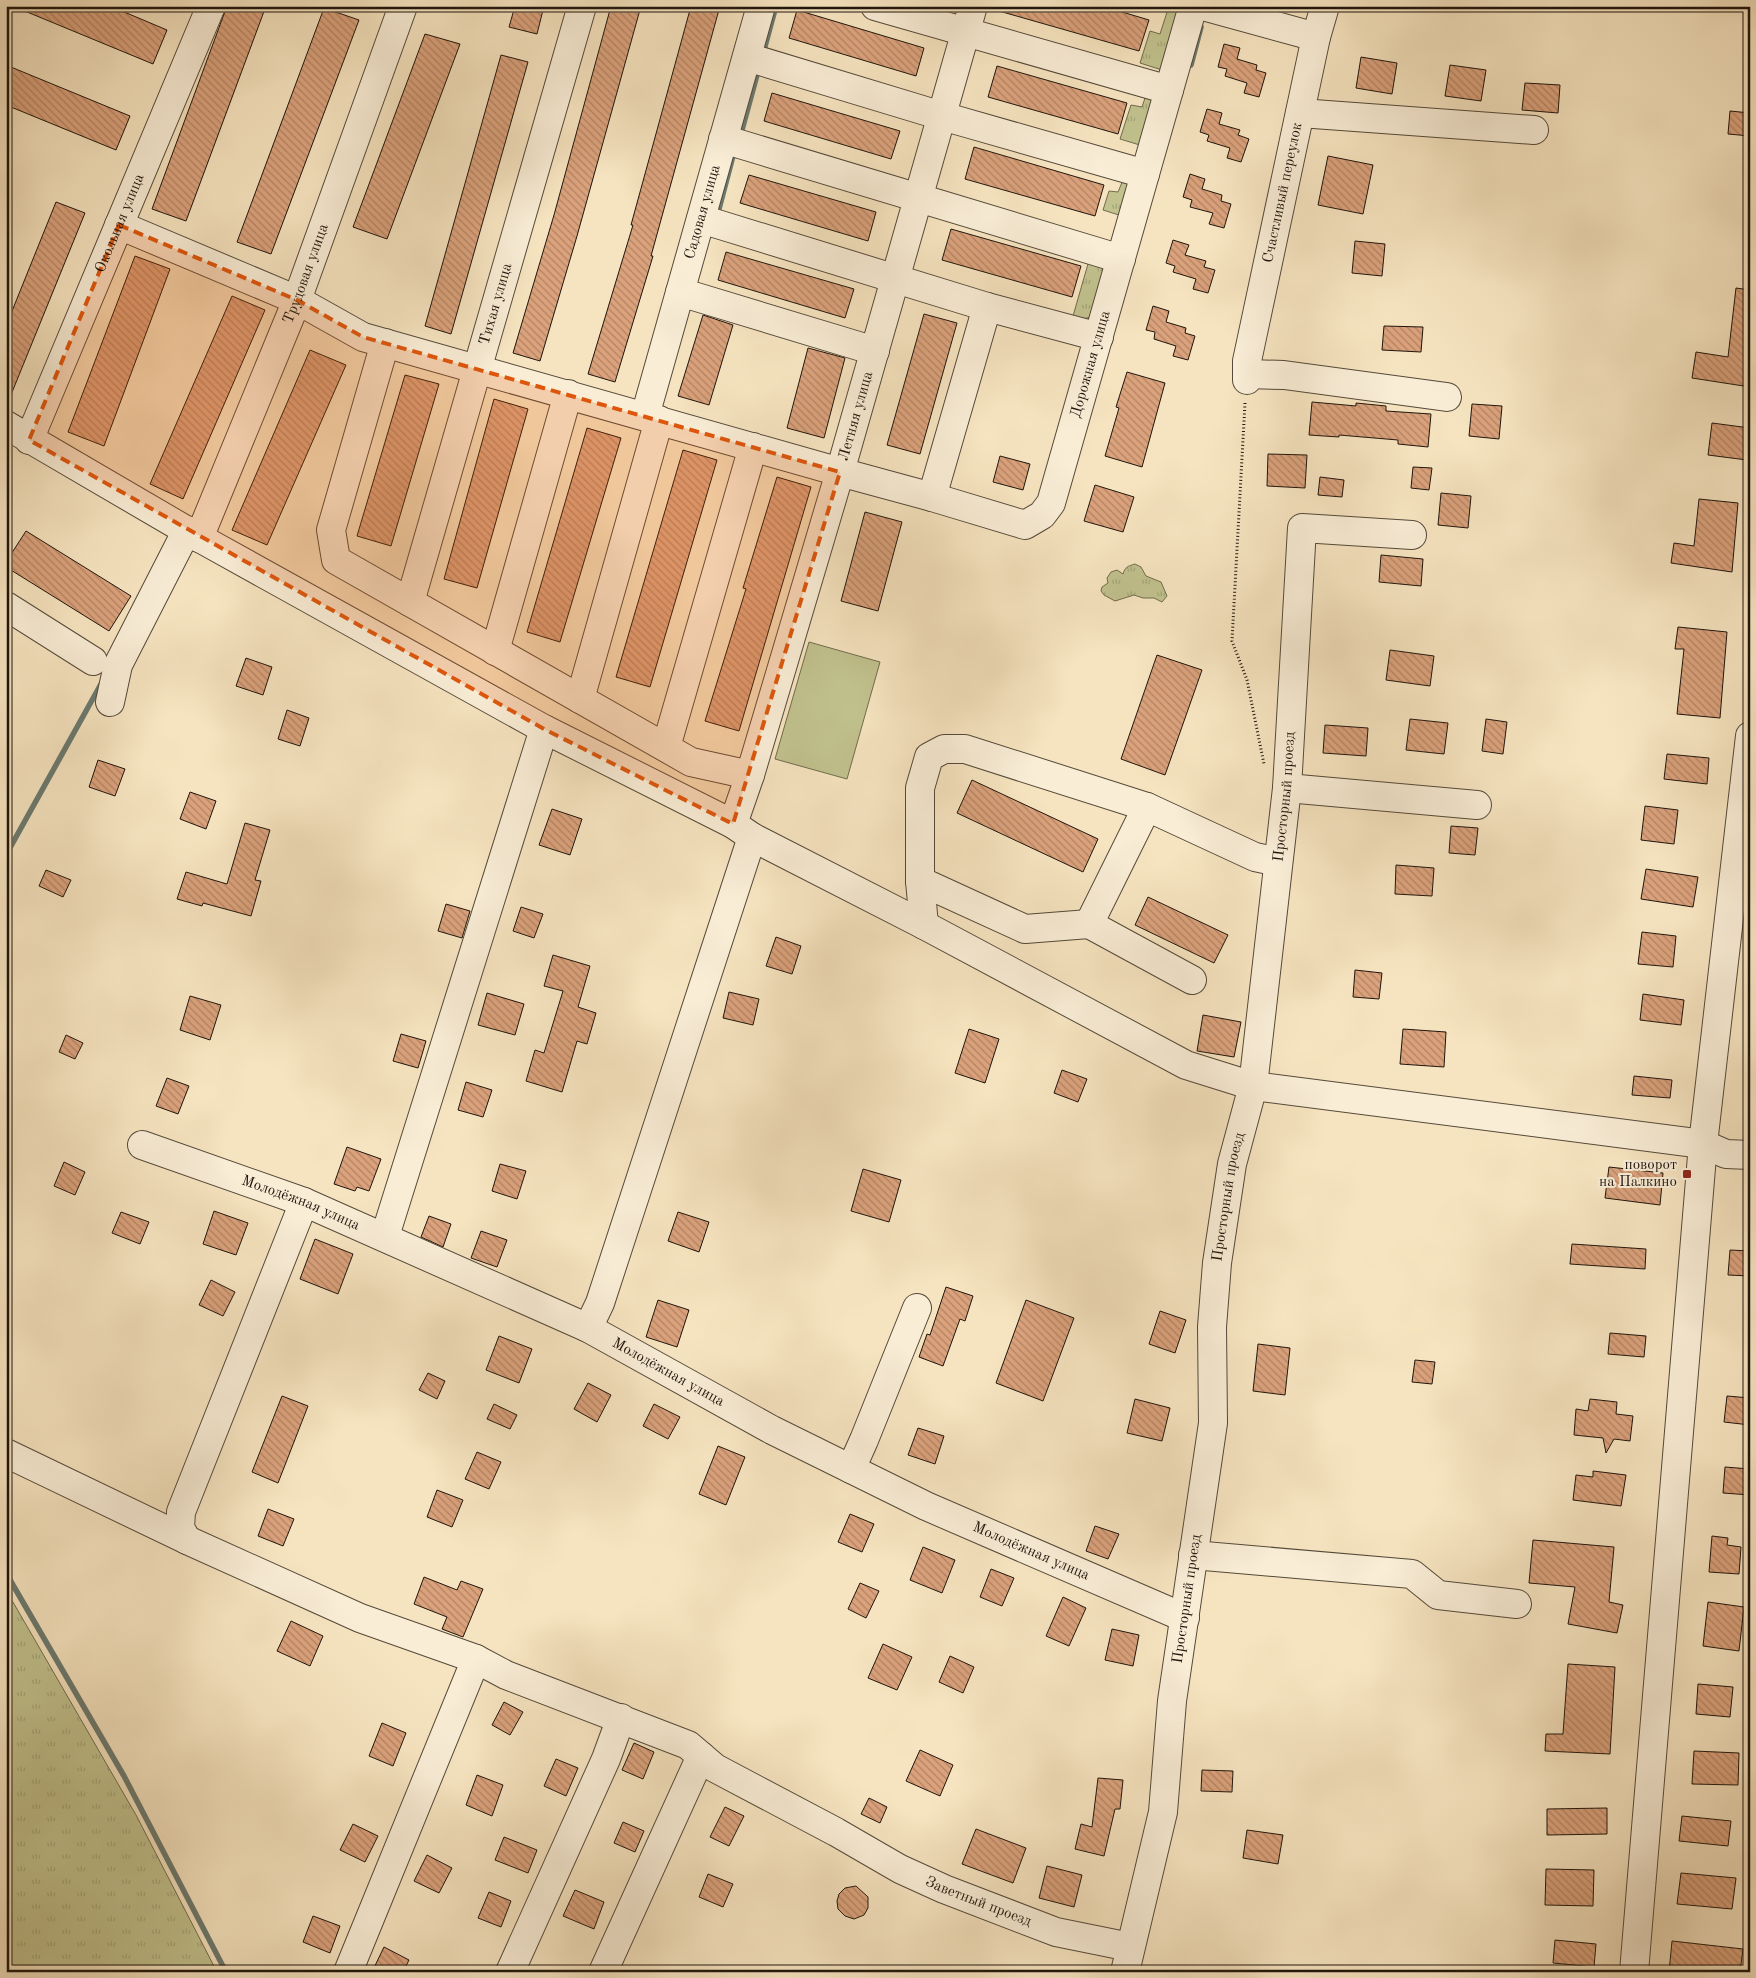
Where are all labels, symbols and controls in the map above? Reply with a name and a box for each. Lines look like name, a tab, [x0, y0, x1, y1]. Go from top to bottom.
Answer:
street label: Счастливый переулок	[1261, 121, 1305, 264]
street label: Садовая улица	[682, 163, 723, 261]
street label: Окольная улица	[93, 171, 147, 275]
street label: Трудовая улица	[281, 221, 331, 326]
street label: Тихая улица	[477, 261, 515, 347]
street label: Дорожная улица	[1068, 308, 1113, 420]
street label: Летняя улица	[836, 369, 876, 463]
street label: Просторный проезд	[1271, 731, 1298, 863]
street label: Просторный проезд	[1210, 1130, 1248, 1262]
place label: поворот на Палкино	[1599, 1158, 1677, 1190]
marker: поворот на Палкино	[1681, 1168, 1693, 1180]
street label: Молодёжная улица	[240, 1173, 363, 1233]
street label: Молодёжная улица	[609, 1335, 727, 1410]
street label: Молодёжная улица	[970, 1520, 1092, 1584]
street label: Просторный проезд	[1170, 1533, 1204, 1665]
street label: Заветный проезд	[923, 1874, 1034, 1930]

